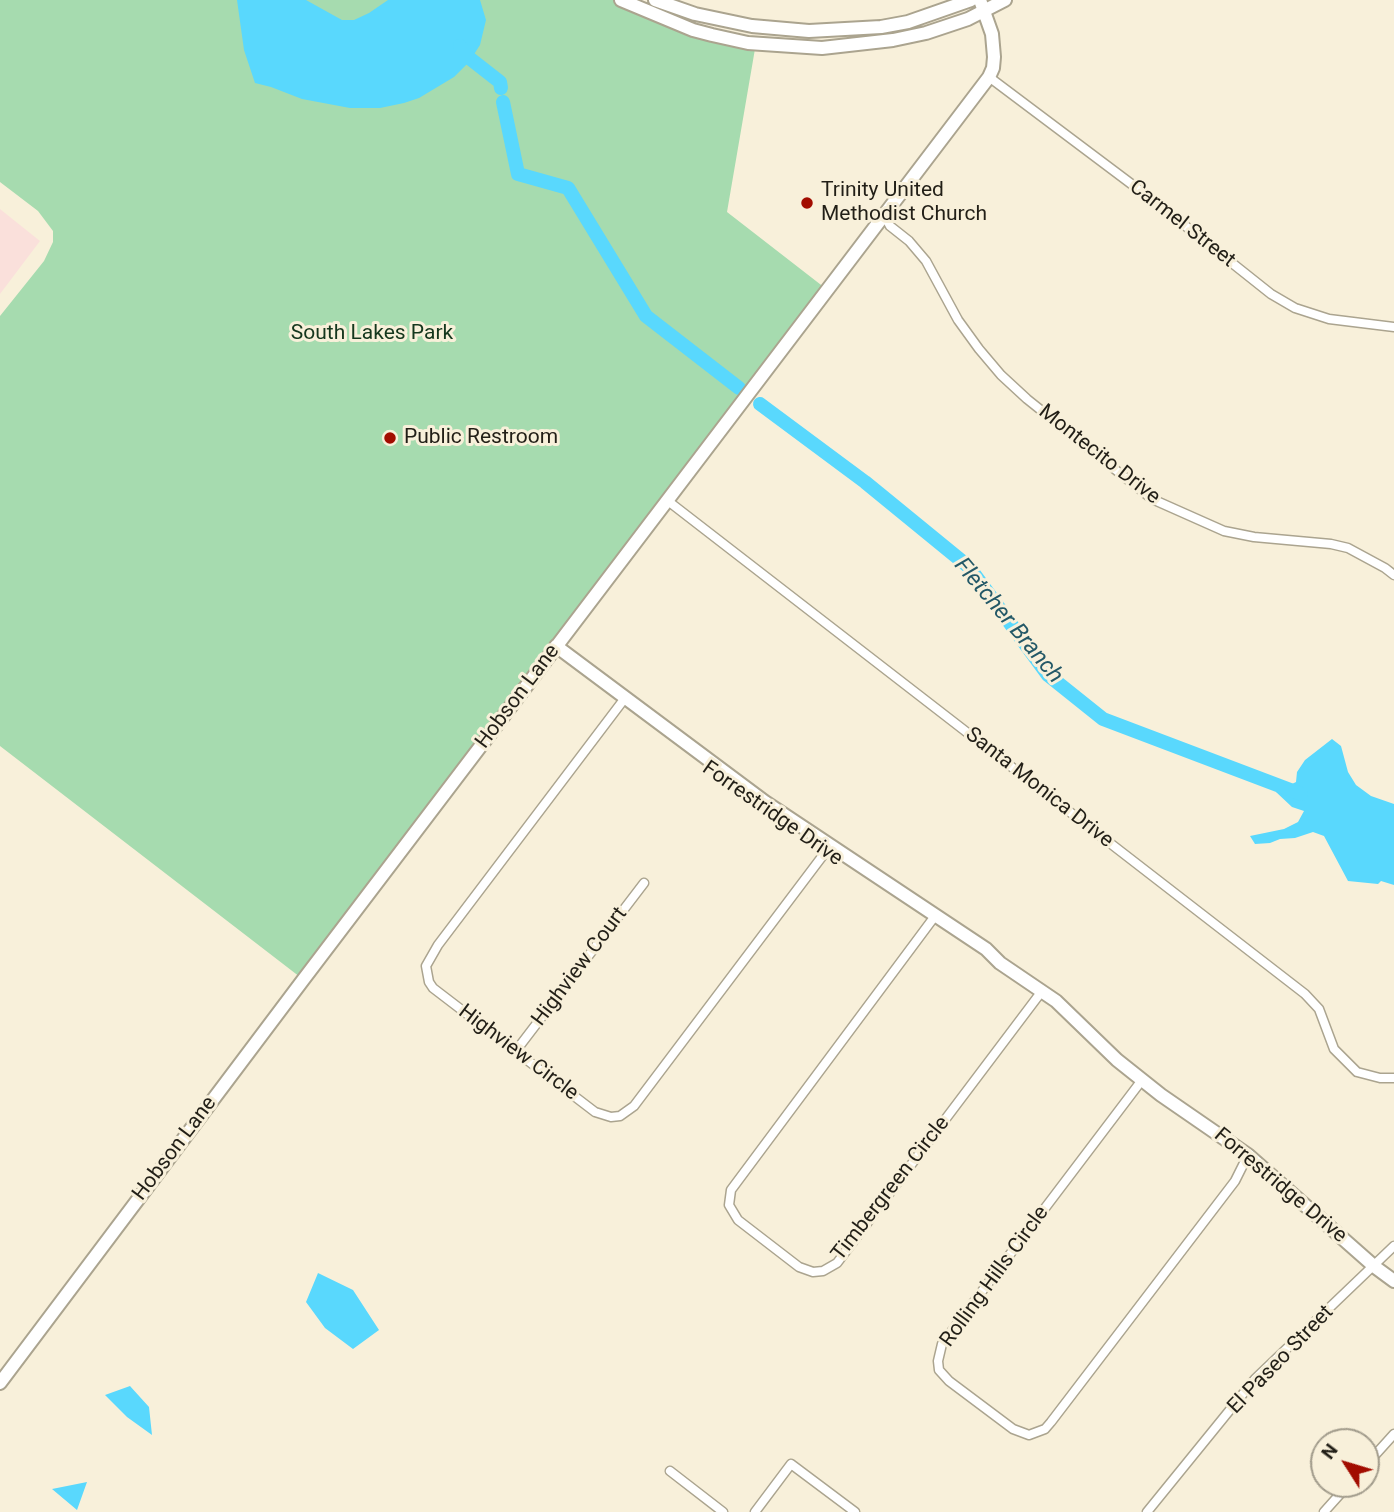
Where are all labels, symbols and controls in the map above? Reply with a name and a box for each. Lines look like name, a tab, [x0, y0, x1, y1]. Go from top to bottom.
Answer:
street label: Carmel Street	[1124, 175, 1240, 273]
place label: Trinity United Methodist Church	[821, 178, 987, 228]
marker: Trinity United Methodist Church	[799, 195, 815, 211]
park label: South Lakes Park	[291, 321, 453, 347]
street label: Montecito Drive	[1033, 400, 1165, 510]
place label: Public Restroom	[404, 425, 558, 451]
marker: Public Restroom	[382, 430, 398, 446]
water label: Fletcher Branch	[948, 553, 1068, 689]
street label: Hobson Lane	[471, 640, 565, 754]
street label: Santa Monica Drive	[960, 722, 1118, 854]
street label: Forrestridge Drive	[697, 756, 847, 872]
street label: Highview Court	[527, 902, 633, 1032]
street label: Highview Circle	[453, 1000, 583, 1106]
street label: Hobson Lane	[128, 1092, 222, 1206]
street label: Timbergreen Circle	[827, 1112, 955, 1266]
street label: Forrestridge Drive	[1208, 1123, 1352, 1249]
street label: Rolling Hills Circle	[935, 1202, 1055, 1352]
street label: El Paseo Street	[1223, 1300, 1339, 1420]
north arrow	[1310, 1428, 1380, 1498]
text: N	[1316, 1439, 1343, 1464]

